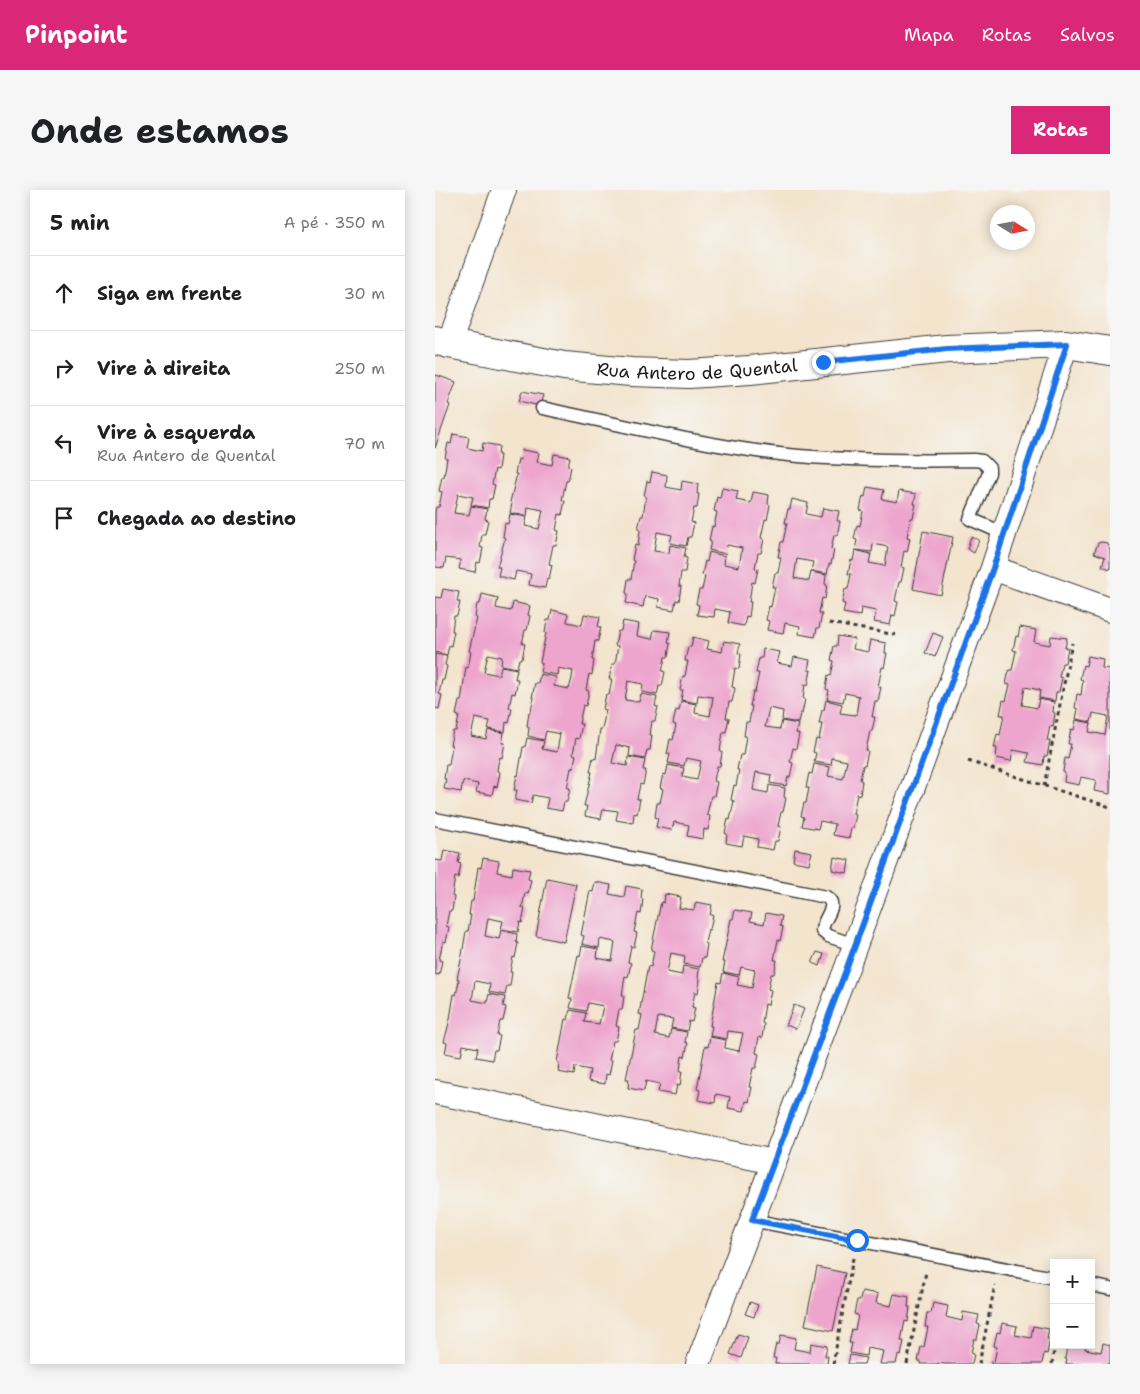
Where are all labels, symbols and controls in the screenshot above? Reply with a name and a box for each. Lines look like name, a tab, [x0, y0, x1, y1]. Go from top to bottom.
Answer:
text: Pinpoint	[25, 19, 127, 51]
text: Mapa	[904, 23, 954, 47]
text: Rotas	[982, 23, 1032, 47]
text: Salvos	[1060, 23, 1115, 47]
button: Rotas	[1011, 106, 1110, 154]
text: Onde estamos	[30, 107, 289, 154]
north arrow	[990, 205, 1035, 250]
text: 5 min	[50, 209, 110, 237]
text: A pé · 350 m	[284, 212, 385, 233]
icon: ahead	[50, 279, 78, 307]
text: Siga em frente	[97, 281, 242, 306]
text: 30 m	[344, 283, 385, 304]
route end	[812, 351, 835, 374]
street label: Rua Antero de Quental	[596, 353, 799, 386]
icon: right	[50, 354, 78, 382]
text: Vire à direita	[97, 356, 230, 381]
text: 250 m	[334, 358, 385, 379]
text: Vire à esquerda	[97, 420, 255, 445]
icon: left	[50, 429, 78, 457]
text: 70 m	[344, 433, 385, 454]
text: Rua Antero de Quental	[97, 445, 276, 466]
icon: arrive	[50, 504, 78, 532]
text: Chegada ao destino	[97, 506, 296, 531]
route start	[846, 1229, 869, 1252]
map controls	[1050, 1259, 1095, 1349]
button: +	[1050, 1259, 1095, 1304]
button: −	[1050, 1304, 1095, 1349]

